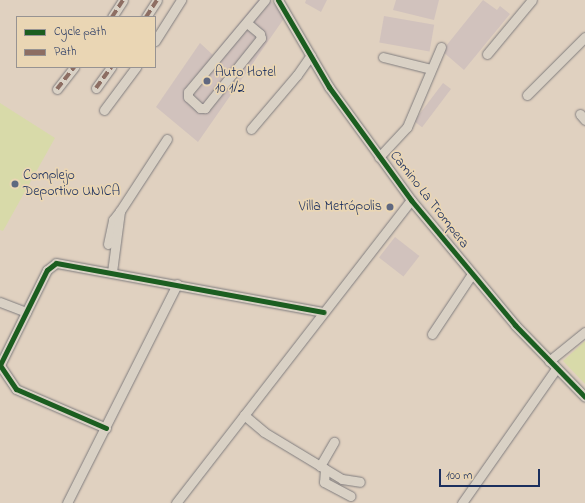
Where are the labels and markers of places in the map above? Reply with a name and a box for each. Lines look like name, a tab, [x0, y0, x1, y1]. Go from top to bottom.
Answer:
place label: Auto Hotel 10 1/2	[215, 65, 276, 98]
marker: Auto Hotel 10 1/2	[202, 76, 212, 86]
place label: Complejo Deportivo UNICA	[23, 168, 120, 200]
marker: Complejo Deportivo UNICA	[10, 179, 20, 189]
place label: Villa Metrópolis	[299, 199, 382, 215]
marker: Villa Metrópolis	[385, 202, 395, 212]

